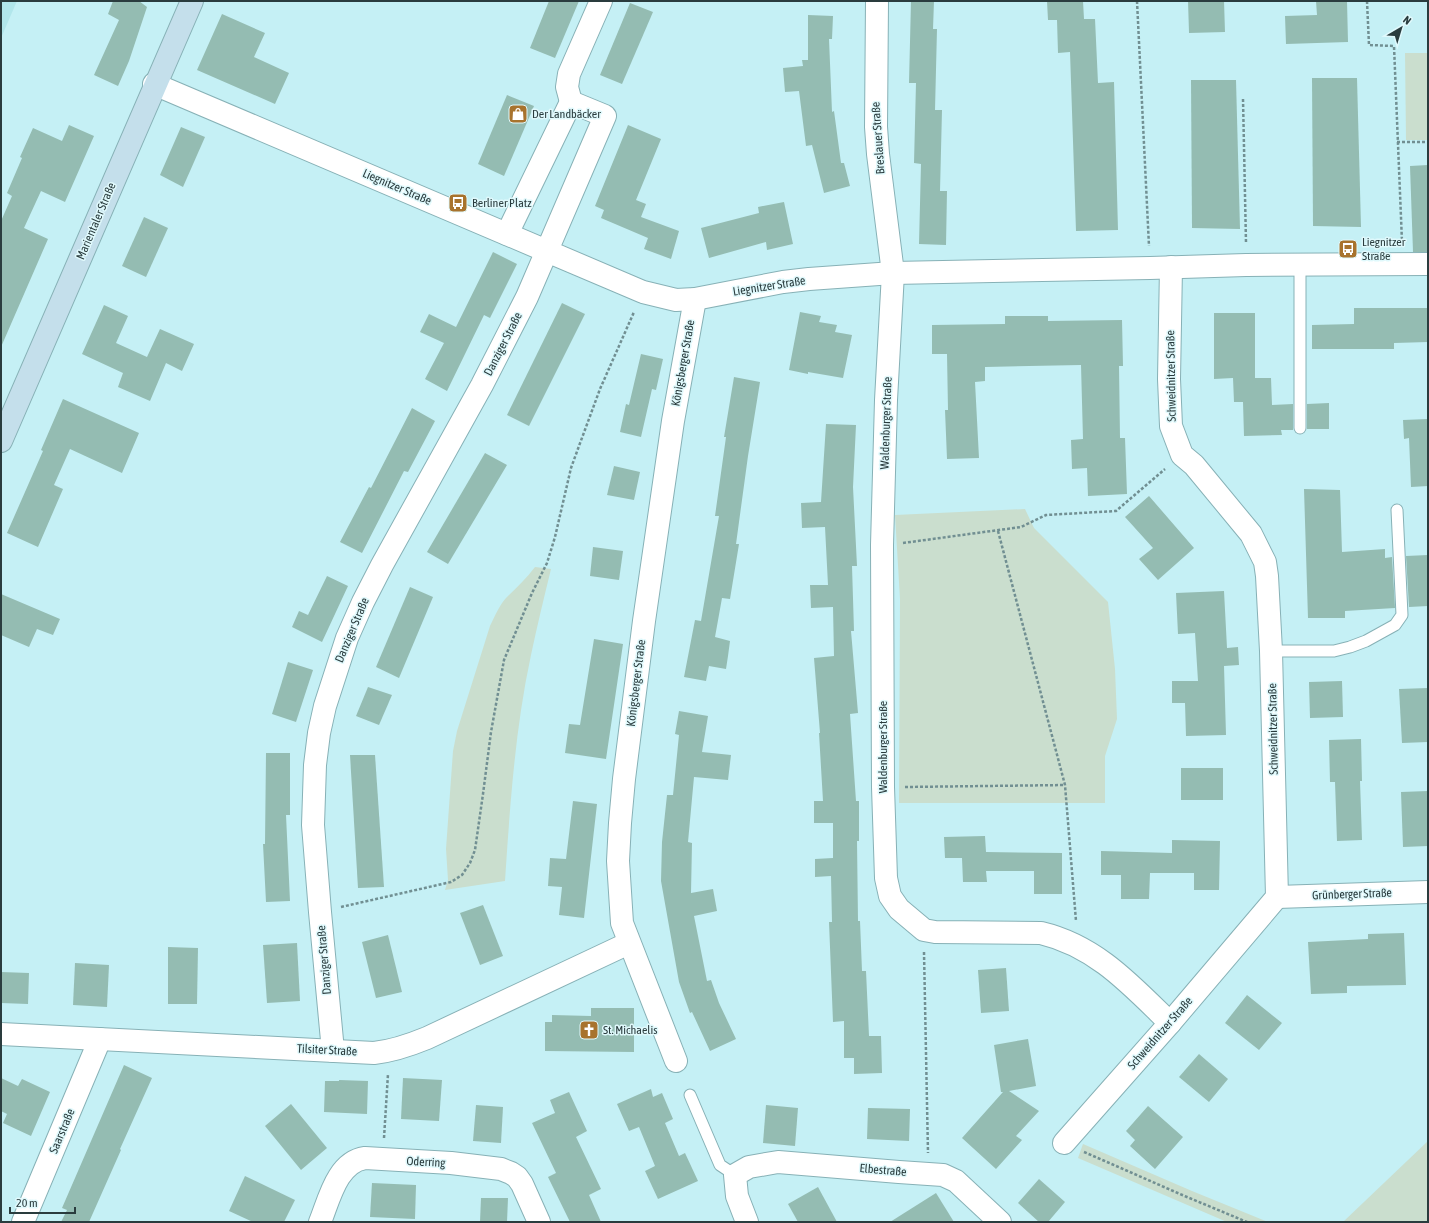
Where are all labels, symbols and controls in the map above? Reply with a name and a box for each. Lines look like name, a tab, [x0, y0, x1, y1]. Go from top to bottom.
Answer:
north arrow	[1381, 8, 1421, 48]
text: N	[1401, 13, 1413, 27]
street label: Breslauer Straße	[868, 101, 888, 175]
shop icon: Der Landbäcker	[507, 103, 529, 125]
place label: Der Landbäcker	[532, 107, 601, 121]
street label: Liegnitzer Straße	[361, 166, 433, 208]
street label: Marientaler Straße	[73, 180, 119, 262]
bus stop icon: Berliner Platz	[447, 192, 469, 214]
place label: Berliner Platz	[472, 196, 532, 210]
place label: Liegnitzer Straße	[1362, 235, 1406, 263]
bus stop icon: Liegnitzer Straße	[1337, 238, 1359, 260]
street label: Liegnitzer Straße	[732, 273, 806, 299]
street label: Danziger Straße	[481, 310, 525, 378]
street label: Königsberger Straße	[669, 319, 697, 407]
street label: Schweidnitzer Straße	[1163, 330, 1179, 422]
street label: Waldenburger Straße	[877, 376, 895, 470]
street label: Danziger Straße	[332, 595, 372, 665]
street label: Königsberger Straße	[624, 639, 648, 727]
street label: Schweidnitzer Straße	[1265, 683, 1281, 775]
street label: Waldenburger Straße	[876, 701, 890, 793]
street label: Grünberger Straße	[1312, 886, 1392, 902]
street label: Danziger Straße	[314, 925, 334, 995]
street label: Schweidnitzer Straße	[1125, 994, 1195, 1072]
church icon: St. Michaelis	[578, 1019, 600, 1041]
place label: St. Michaelis	[603, 1023, 658, 1037]
street label: Tilsiter Straße	[296, 1041, 358, 1059]
street label: Saarstraße	[46, 1106, 78, 1156]
street label: Oderring	[406, 1154, 447, 1170]
street label: Elbestraße	[859, 1161, 907, 1179]
scale bar	[10, 1189, 75, 1215]
text: 20 m	[16, 1196, 38, 1210]

